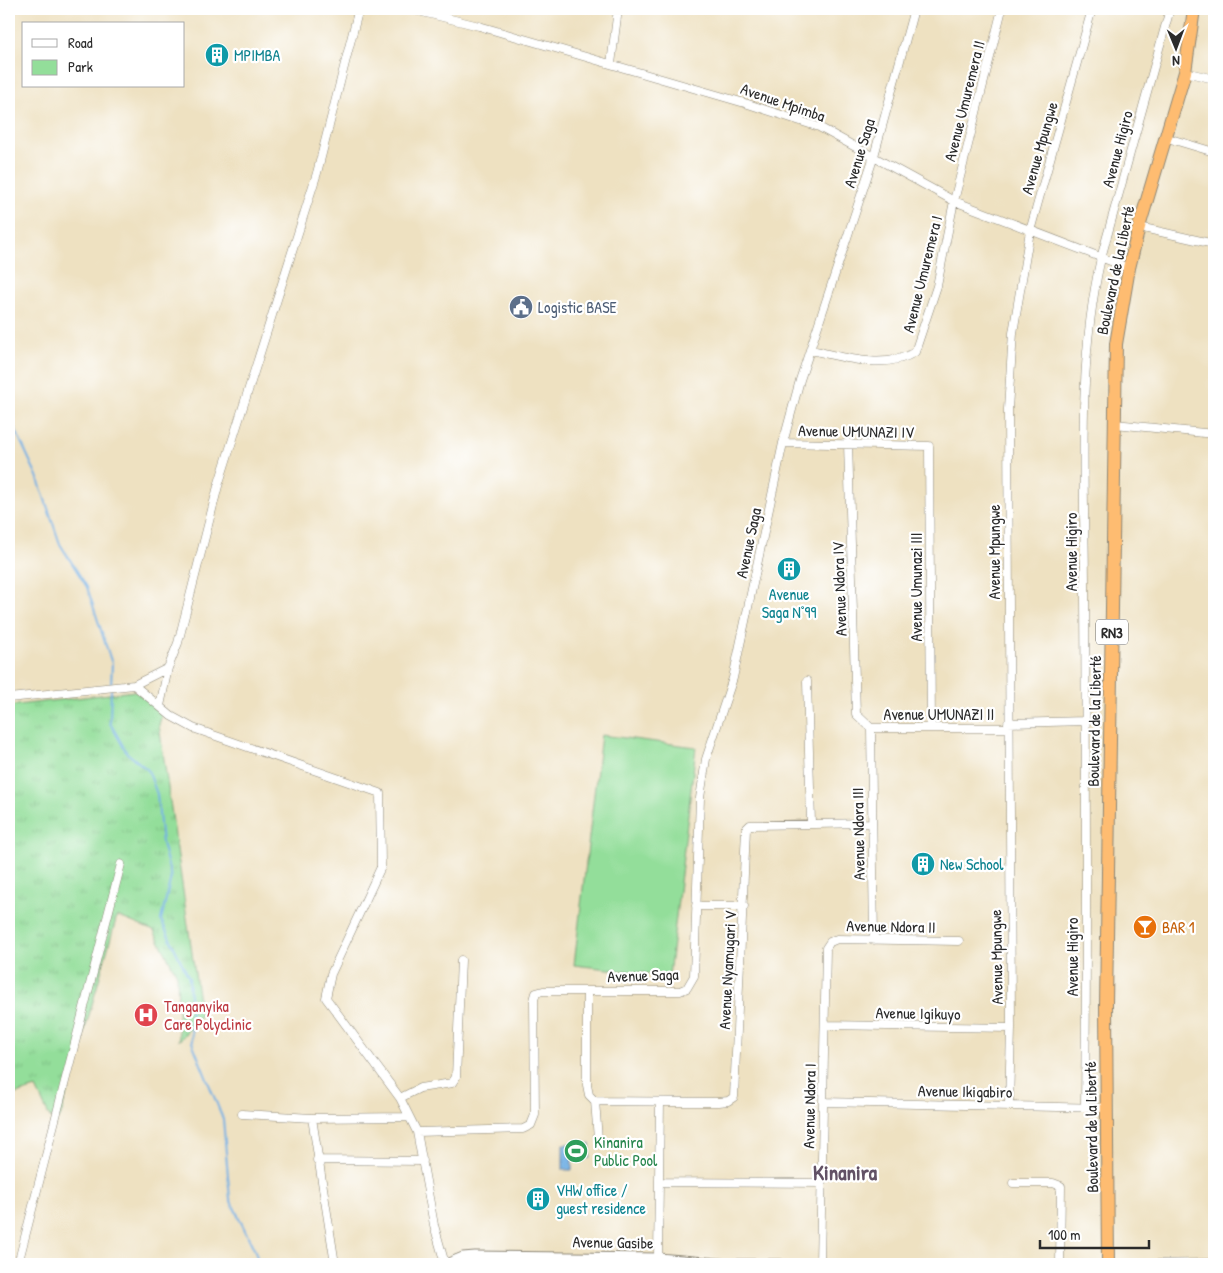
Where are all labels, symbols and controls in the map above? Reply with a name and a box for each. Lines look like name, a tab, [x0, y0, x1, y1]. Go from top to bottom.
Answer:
legend	[22, 22, 185, 88]
north arrow	[1150, 22, 1200, 72]
text: Road	[68, 32, 93, 53]
street label: Avenue Umuremera II	[938, 38, 990, 164]
building icon: MPIMBA	[204, 42, 230, 68]
place label: MPIMBA	[234, 44, 281, 66]
text: N	[1172, 52, 1180, 71]
text: Park	[68, 56, 93, 77]
street label: Avenue Mpimba	[738, 77, 828, 127]
street label: Avenue Mpungwe	[1015, 99, 1063, 197]
street label: Avenue Higiro	[1096, 108, 1138, 190]
street label: Avenue Saga	[838, 116, 880, 190]
street label: Boulevard de la Liberté	[1091, 203, 1140, 337]
street label: Avenue Umuremera I	[897, 213, 947, 335]
public building icon: Logistic BASE	[508, 294, 534, 320]
place label: Logistic BASE	[538, 296, 617, 318]
street label: Avenue UMUNAZI IV	[798, 419, 914, 443]
street label: Avenue Mpungwe	[983, 504, 1005, 600]
street label: Avenue Saga	[730, 506, 766, 580]
street label: Avenue Higiro	[1060, 512, 1082, 591]
street label: Avenue Umunazi III	[905, 532, 927, 642]
street label: Avenue Ndora IV	[826, 541, 852, 637]
building icon: Avenue Saga N°99	[776, 556, 802, 582]
place label: Avenue Saga N°99	[762, 583, 816, 623]
road number: RN3	[1096, 620, 1128, 644]
street label: Boulevard de la Liberté	[1082, 655, 1106, 787]
street label: Avenue UMUNAZI II	[884, 703, 994, 725]
street label: Avenue Ndora III	[846, 787, 870, 881]
building icon: New School	[910, 851, 936, 877]
place label: New School	[940, 853, 1004, 875]
street label: Avenue Mpungwe	[984, 909, 1008, 1005]
street label: Avenue Nyamugari V	[713, 910, 741, 1030]
street label: Avenue Ndora II	[846, 914, 936, 938]
bar icon: BAR 1	[1132, 914, 1158, 940]
place label: BAR 1	[1162, 916, 1195, 938]
street label: Avenue Higiro	[1061, 917, 1083, 996]
street label: Avenue Saga	[607, 963, 679, 987]
place label: Tanganyika Care Polyclinic	[164, 995, 252, 1035]
street label: Avenue Igikuyo	[875, 1001, 961, 1025]
hospital icon: Tanganyika Care Polyclinic	[133, 1002, 159, 1028]
street label: Boulevard de la Liberté	[1079, 1061, 1103, 1193]
street label: Avenue Ndora I	[797, 1063, 821, 1149]
street label: Avenue Ikigabiro	[918, 1079, 1013, 1103]
place label: Kinanira Public Pool	[594, 1131, 658, 1171]
sports icon: Kinanira Public Pool	[563, 1138, 589, 1164]
district label: Kinanira	[813, 1158, 878, 1187]
place label: VHW office / guest residence	[556, 1179, 647, 1219]
building icon: VHW office / guest residence	[525, 1186, 551, 1212]
scale bar	[1040, 1218, 1149, 1250]
text: 100 m	[1048, 1224, 1081, 1245]
street label: Avenue Gasibe	[572, 1230, 654, 1254]

